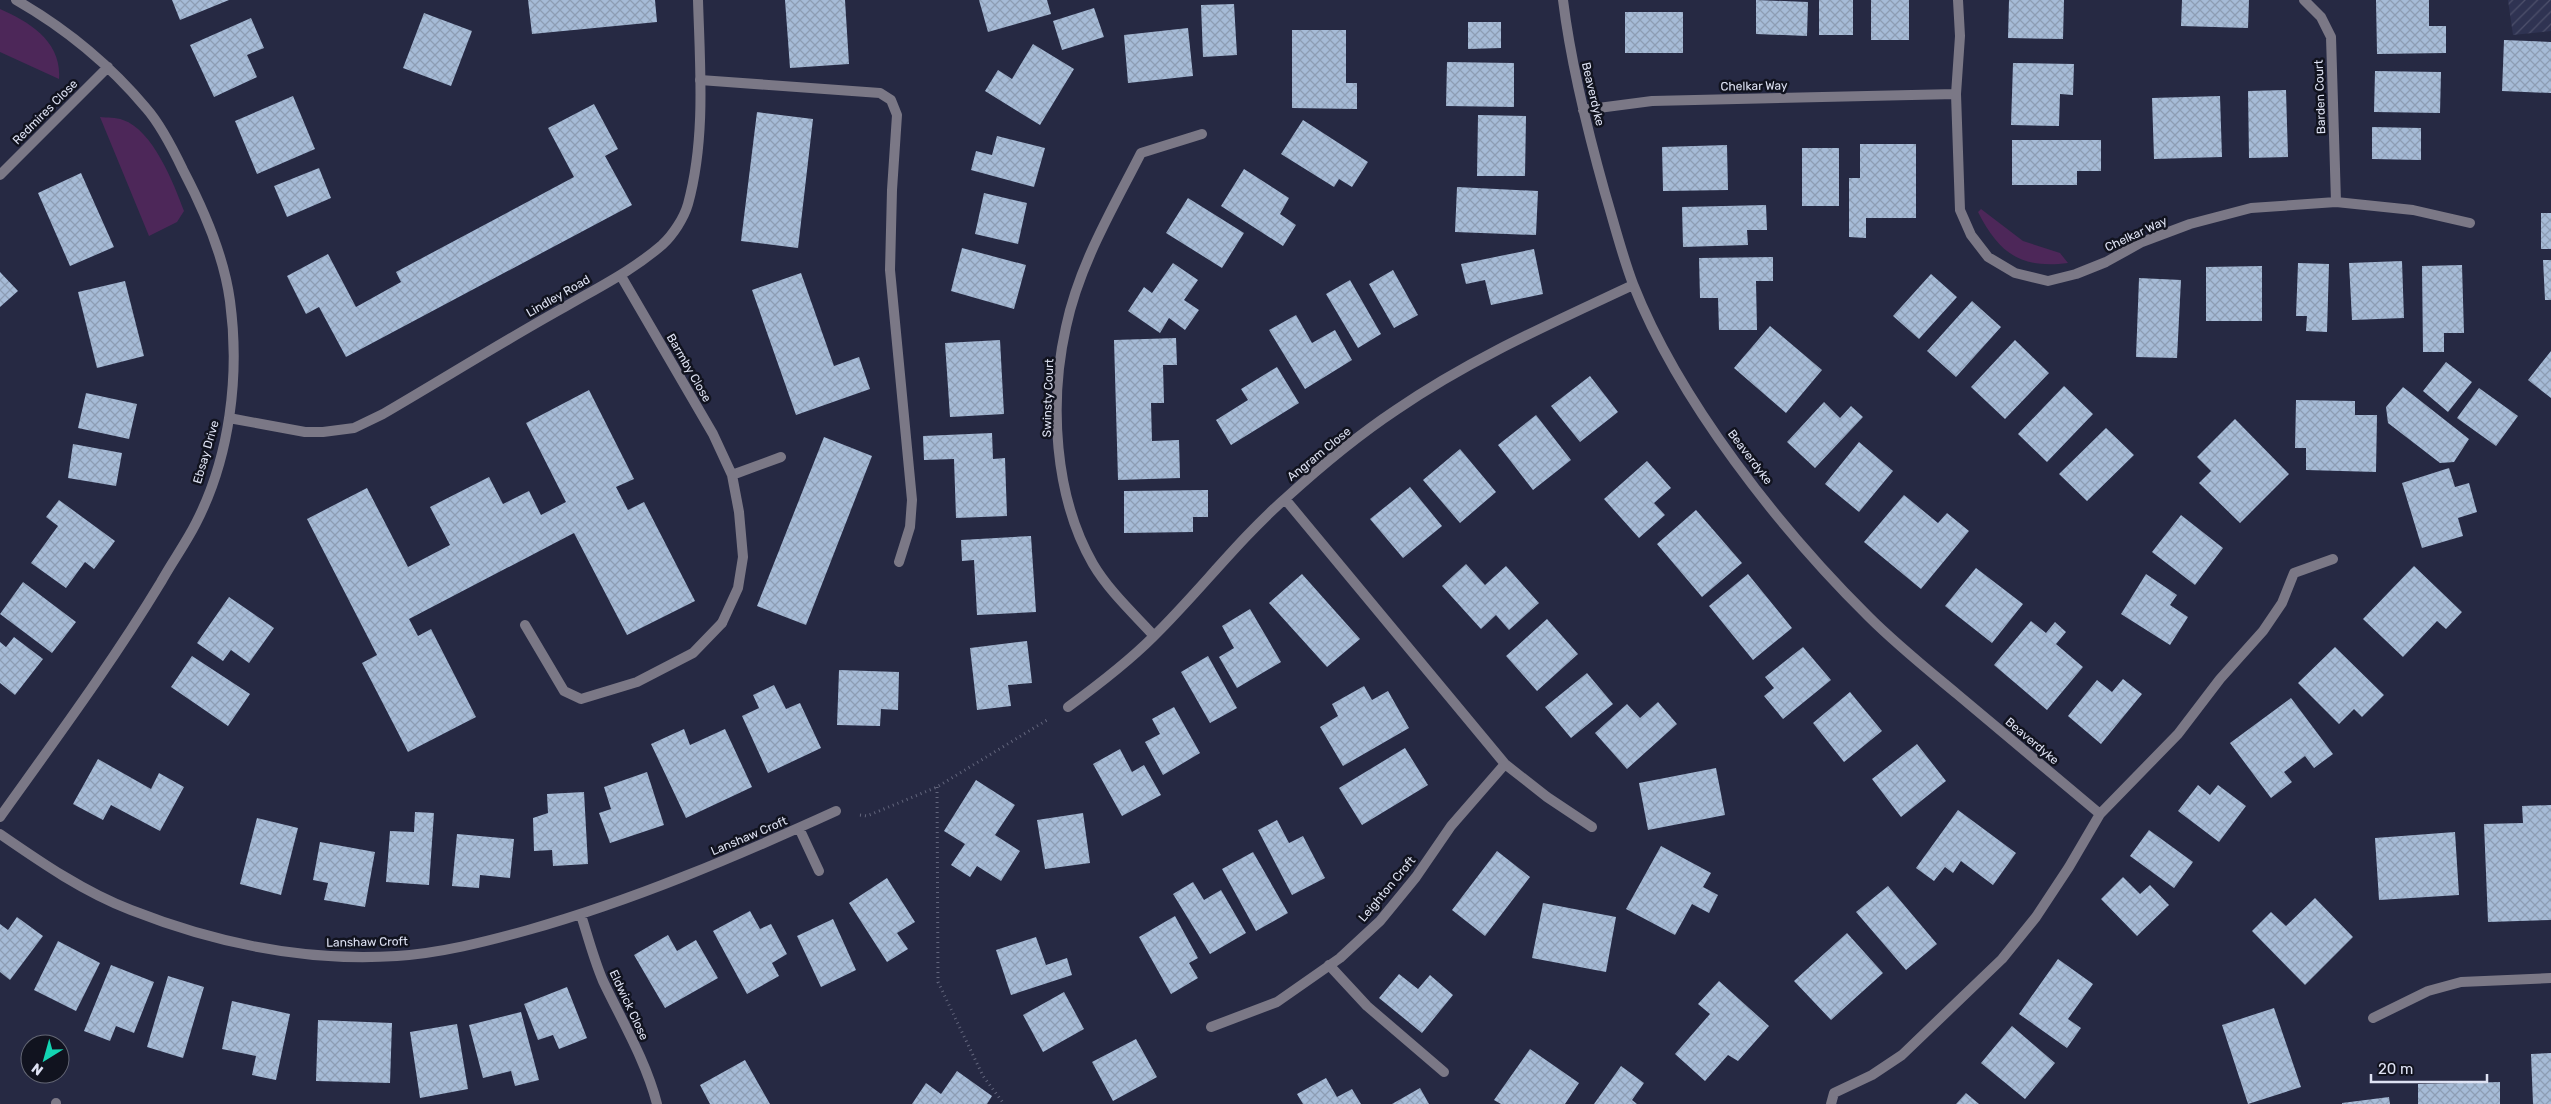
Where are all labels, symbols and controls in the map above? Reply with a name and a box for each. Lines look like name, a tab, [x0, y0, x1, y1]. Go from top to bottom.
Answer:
street label: Barden Court	[2312, 59, 2328, 134]
street label: Beaverdyke	[1579, 61, 1607, 128]
street label: Redmires Close	[10, 76, 81, 147]
street label: Chelkar Way	[1720, 78, 1788, 94]
street label: Chelkar Way	[2103, 213, 2170, 255]
street label: Lindley Road	[524, 272, 592, 320]
street label: Barmby Close	[664, 331, 714, 405]
street label: Swinsty Court	[1040, 358, 1056, 438]
street label: Ebsay Drive	[190, 418, 222, 485]
street label: Angram Close	[1284, 424, 1354, 484]
street label: Beaverdyke	[1725, 427, 1775, 487]
street label: Beaverdyke	[2003, 715, 2062, 767]
street label: Lanshaw Croft	[709, 814, 790, 858]
street label: Leighton Croft	[1356, 853, 1419, 925]
street label: Lanshaw Croft	[326, 934, 408, 950]
street label: Eldwick Close	[607, 968, 652, 1043]
north arrow	[20, 1034, 70, 1084]
scale bar	[2371, 1052, 2487, 1084]
text: N	[28, 1059, 47, 1079]
text: 20 m	[2378, 1060, 2413, 1078]

